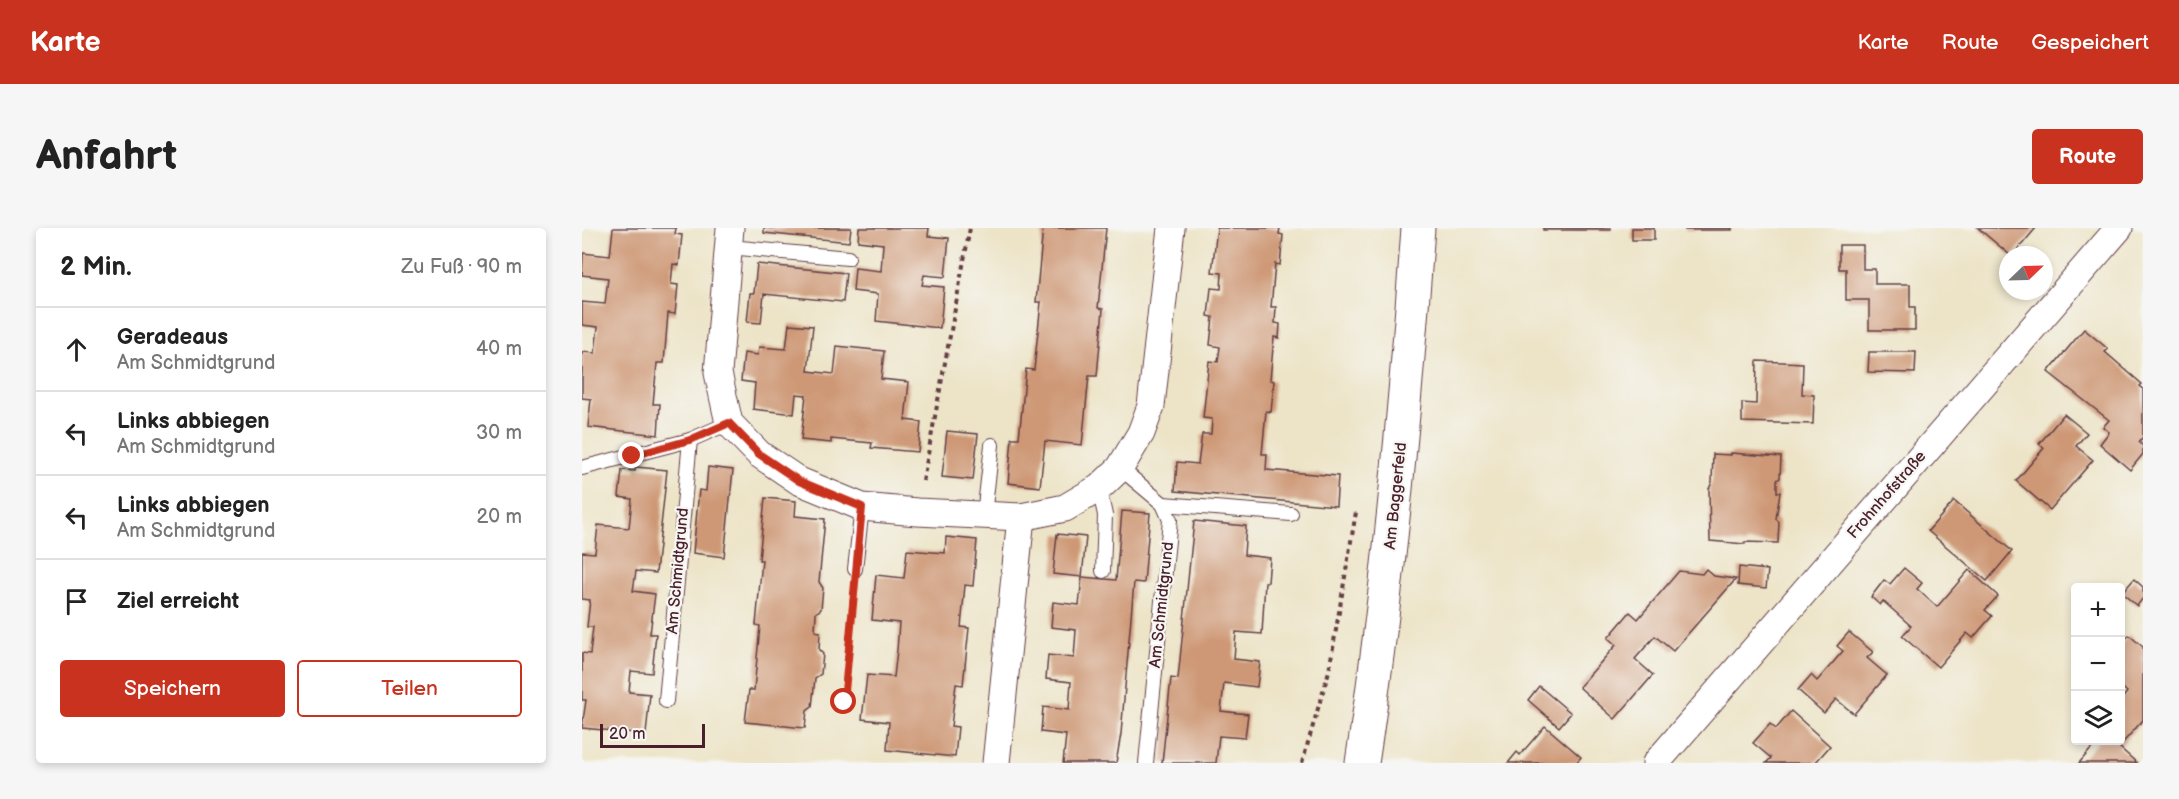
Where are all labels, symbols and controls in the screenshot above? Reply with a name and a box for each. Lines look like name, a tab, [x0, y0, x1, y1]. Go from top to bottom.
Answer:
text: Karte	[30, 26, 101, 59]
text: Karte	[1857, 30, 1909, 55]
text: Route	[1942, 30, 1998, 55]
text: Gespeichert	[2031, 30, 2149, 55]
button: Route	[2032, 129, 2143, 184]
text: Anfahrt	[36, 131, 177, 182]
north arrow	[1999, 246, 2053, 300]
text: 2 Min.	[60, 252, 132, 283]
text: Zu Fuß · 90 m	[401, 255, 522, 279]
text: Geradeaus	[117, 324, 228, 351]
icon: ahead	[60, 333, 93, 366]
text: 40 m	[476, 337, 522, 361]
text: Am Schmidtgrund	[117, 351, 275, 375]
text: Links abbiegen	[117, 408, 270, 435]
icon: left	[60, 417, 93, 450]
text: 30 m	[476, 421, 522, 445]
text: Am Schmidtgrund	[117, 435, 275, 459]
route end	[618, 442, 644, 468]
street label: Am Baggerfeld	[1381, 442, 1411, 550]
street label: Frohnhofstraße	[1844, 447, 1931, 543]
text: Links abbiegen	[117, 492, 270, 519]
icon: left	[60, 501, 93, 534]
text: 20 m	[477, 505, 522, 529]
street label: Am Schmidtgrund	[663, 507, 693, 635]
text: Am Schmidtgrund	[117, 519, 275, 543]
street label: Am Schmidtgrund	[1146, 541, 1178, 669]
map controls	[2071, 583, 2125, 745]
button: +	[2071, 583, 2125, 637]
icon: arrive	[60, 585, 93, 618]
text: Ziel erreicht	[117, 588, 239, 615]
button: −	[2071, 637, 2125, 691]
button: Speichern	[60, 660, 285, 717]
button: Teilen	[297, 660, 522, 717]
route start	[830, 688, 856, 714]
button: layers	[2071, 691, 2125, 745]
scale bar	[600, 721, 705, 748]
text: 20 m	[609, 725, 645, 744]

